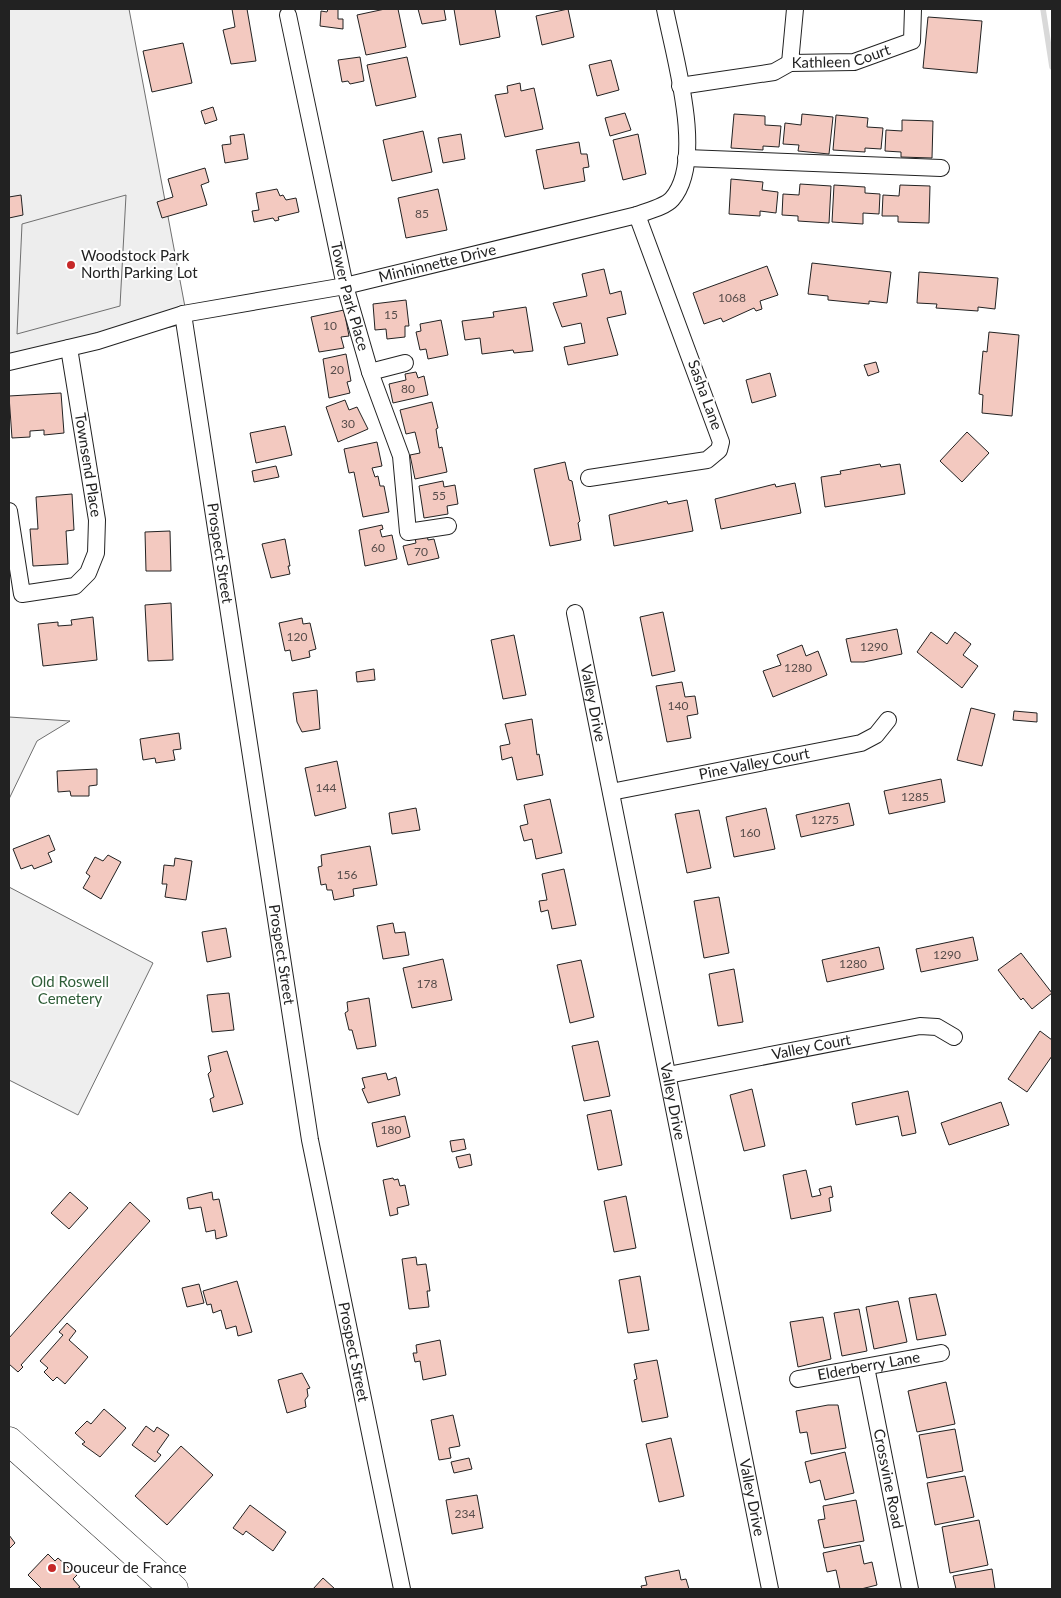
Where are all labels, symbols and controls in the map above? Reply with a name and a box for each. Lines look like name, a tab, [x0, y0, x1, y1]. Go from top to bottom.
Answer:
street label: Kathleen Court	[791, 39, 893, 71]
house number: 85	[415, 206, 429, 221]
street label: Tower Park Place	[328, 240, 373, 353]
street label: Minhinnette Drive	[377, 240, 498, 286]
place label: Woodstock Park North Parking Lot	[81, 246, 198, 281]
marker: Woodstock Park North Parking Lot	[65, 259, 77, 271]
house number: 1068	[718, 290, 746, 305]
house number: 15	[384, 307, 398, 322]
house number: 10	[323, 318, 337, 333]
street label: Sasha Lane	[685, 357, 727, 432]
house number: 20	[330, 362, 344, 377]
house number: 80	[401, 381, 415, 396]
street label: Townsend Place	[72, 411, 106, 518]
house number: 30	[341, 416, 355, 431]
house number: 55	[432, 488, 446, 503]
street label: Prospect Street	[204, 502, 237, 605]
house number: 60	[371, 540, 385, 555]
house number: 70	[414, 544, 428, 559]
house number: 120	[287, 629, 307, 644]
house number: 1290	[860, 639, 888, 654]
house number: 1280	[784, 660, 812, 675]
street label: Valley Drive	[578, 663, 611, 743]
house number: 140	[668, 698, 688, 713]
street label: Pine Valley Court	[697, 743, 812, 783]
house number: 144	[316, 780, 336, 795]
house number: 1285	[901, 789, 929, 804]
house number: 1275	[811, 812, 839, 827]
house number: 160	[740, 825, 760, 840]
house number: 156	[337, 867, 357, 882]
street label: Prospect Street	[266, 903, 299, 1006]
house number: 1290	[933, 947, 961, 962]
house number: 1280	[839, 956, 867, 971]
park label: Old Roswell Cemetery	[31, 972, 109, 1007]
house number: 178	[417, 976, 437, 991]
street label: Valley Court	[770, 1030, 853, 1063]
street label: Valley Drive	[657, 1061, 690, 1141]
house number: 180	[381, 1122, 401, 1137]
street label: Prospect Street	[335, 1300, 374, 1404]
street label: Elderberry Lane	[816, 1347, 921, 1383]
street label: Crossvine Road	[870, 1427, 908, 1530]
street label: Valley Drive	[736, 1457, 769, 1538]
house number: 234	[455, 1506, 475, 1521]
place label: Douceur de France	[62, 1558, 187, 1576]
marker: Douceur de France	[46, 1562, 58, 1574]

